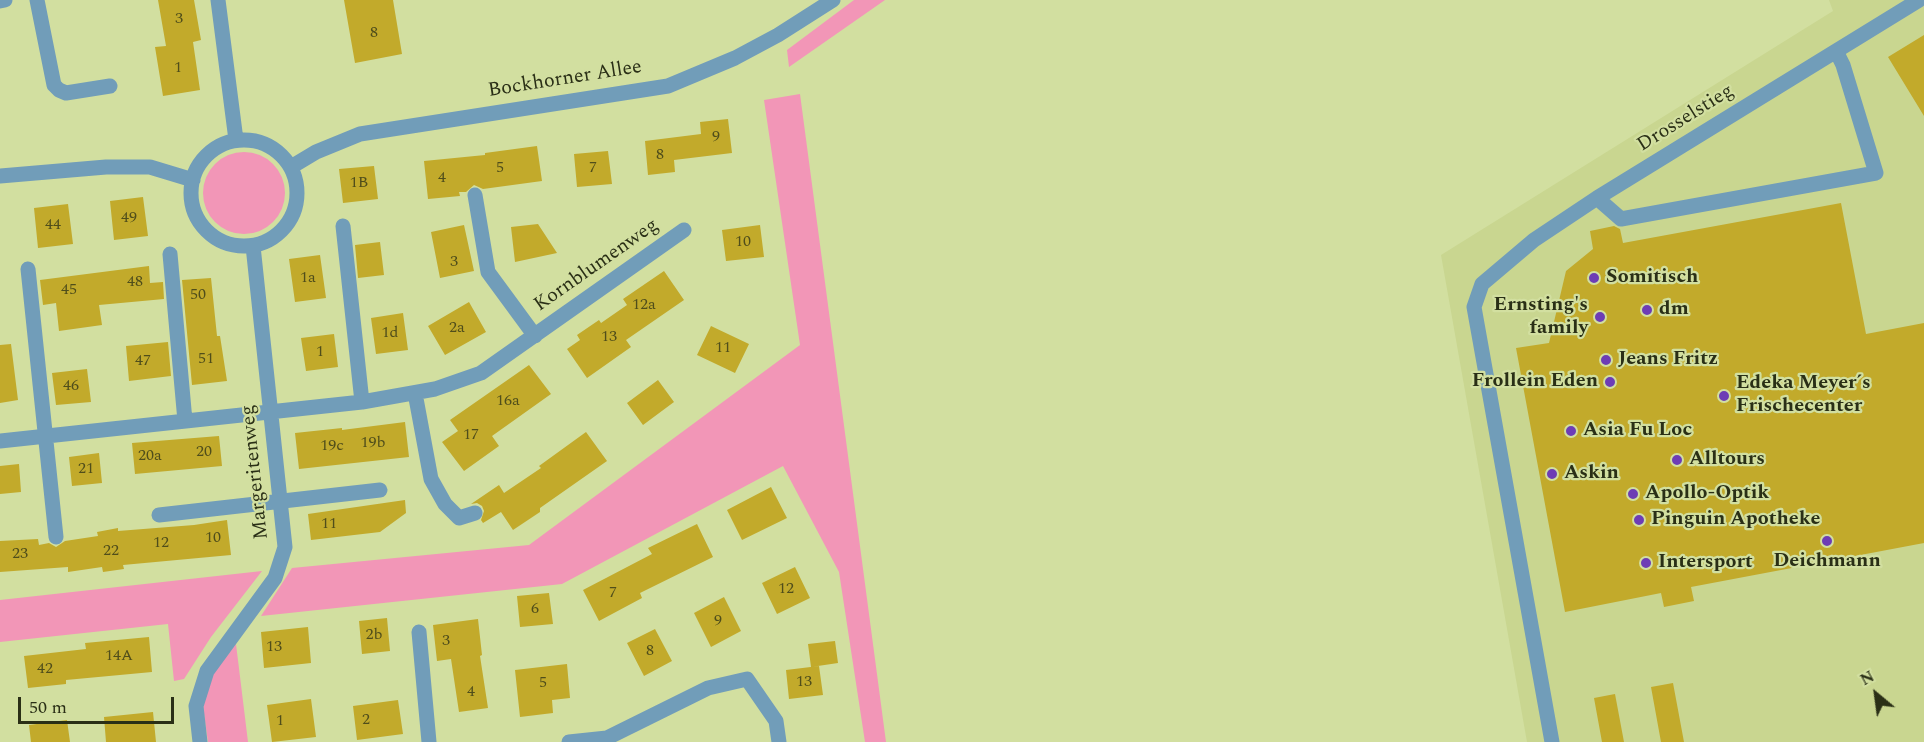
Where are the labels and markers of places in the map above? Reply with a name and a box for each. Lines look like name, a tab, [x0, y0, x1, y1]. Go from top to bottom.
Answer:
place label: Somitisch	[1606, 266, 1698, 290]
marker: Somitisch	[1587, 271, 1601, 285]
place label: Ernsting's family	[1494, 294, 1588, 341]
place label: dm	[1659, 298, 1689, 322]
marker: dm	[1640, 303, 1654, 317]
marker: Ernsting's family	[1593, 310, 1607, 324]
place label: Jeans Fritz	[1618, 348, 1718, 372]
marker: Jeans Fritz	[1599, 353, 1613, 367]
place label: Frollein Eden	[1472, 370, 1598, 394]
place label: Edeka Meyer´s Frischecenter	[1736, 372, 1871, 419]
marker: Frollein Eden	[1603, 375, 1617, 389]
marker: Edeka Meyer´s Frischecenter	[1717, 389, 1731, 403]
place label: Asia Fu Loc	[1583, 419, 1692, 443]
marker: Asia Fu Loc	[1564, 424, 1578, 438]
place label: Alltours	[1689, 448, 1765, 472]
marker: Alltours	[1670, 453, 1684, 467]
place label: Askin	[1564, 462, 1619, 486]
marker: Askin	[1545, 467, 1559, 481]
place label: Apollo-Optik	[1645, 482, 1769, 506]
marker: Apollo-Optik	[1626, 487, 1640, 501]
place label: Pinguin Apotheke	[1651, 508, 1820, 532]
marker: Pinguin Apotheke	[1632, 513, 1646, 527]
marker: Deichmann	[1820, 534, 1834, 548]
place label: Deichmann	[1773, 550, 1881, 574]
place label: Intersport	[1658, 551, 1753, 575]
marker: Intersport	[1639, 556, 1653, 570]

